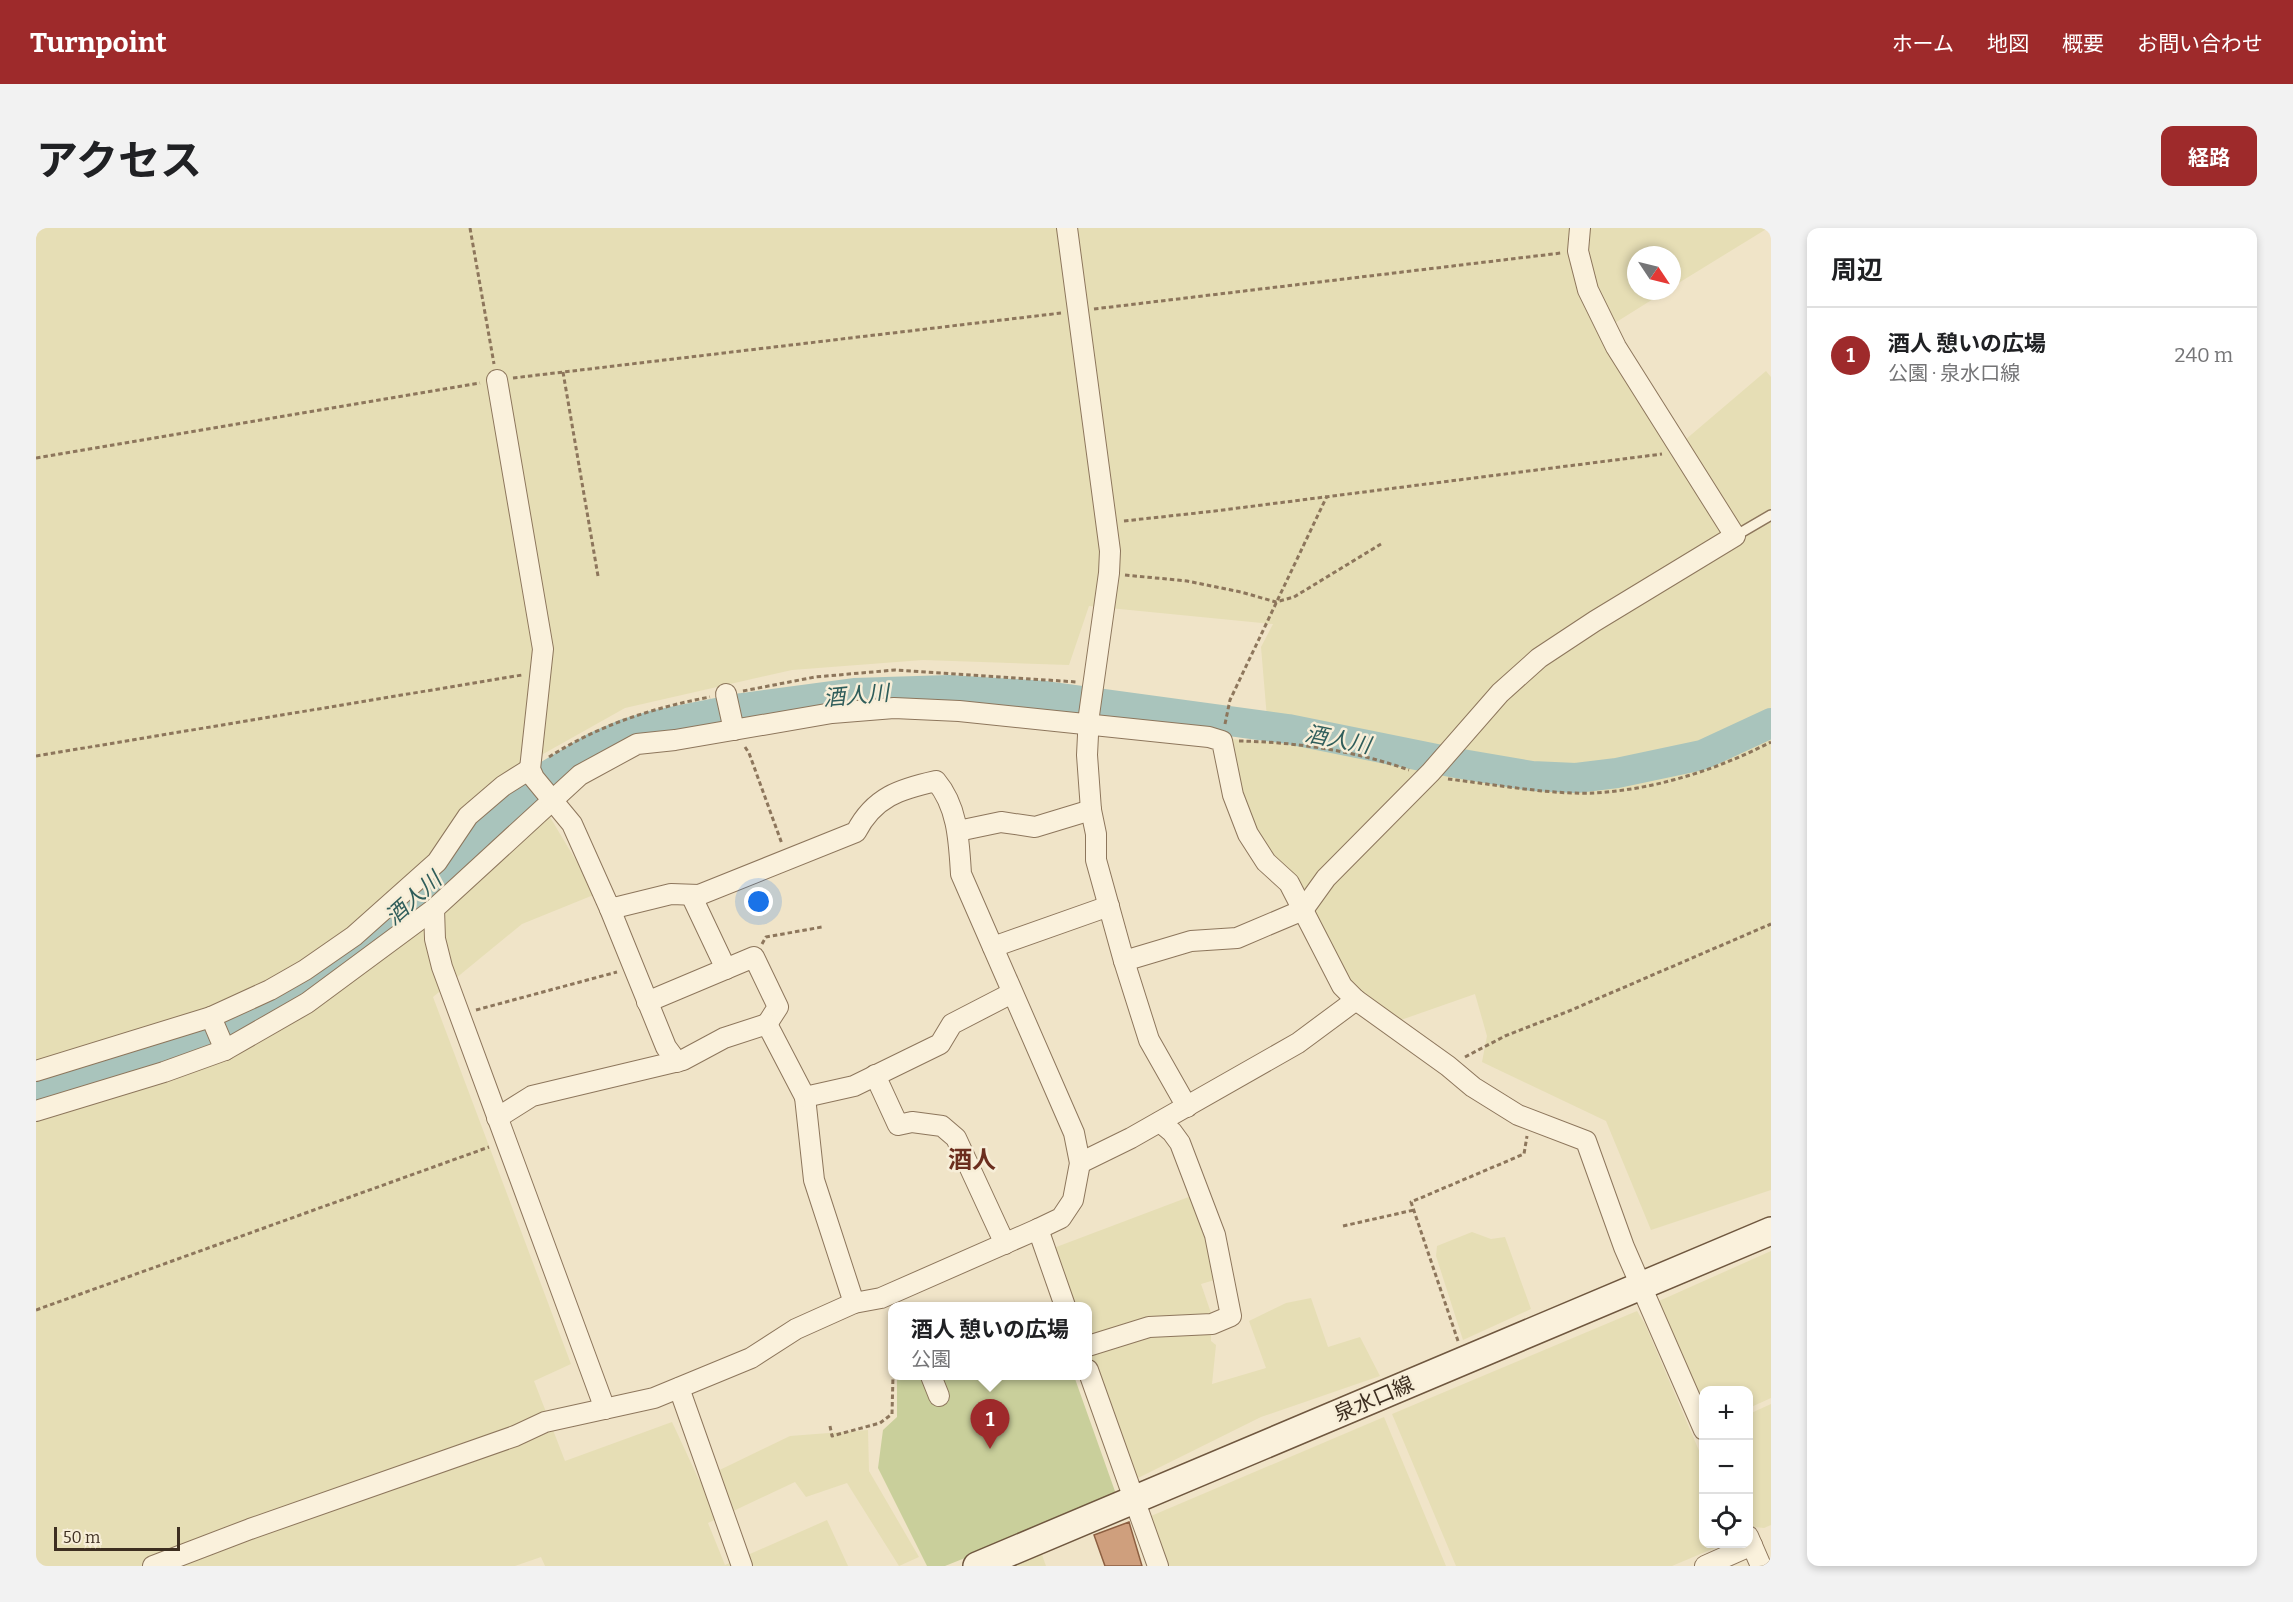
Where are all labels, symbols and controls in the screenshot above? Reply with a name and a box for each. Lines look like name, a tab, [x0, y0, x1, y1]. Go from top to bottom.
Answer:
text: Turnpoint	[30, 26, 167, 59]
text: ホーム	[1892, 31, 1954, 57]
text: 地図	[1987, 31, 2029, 57]
text: 概要	[2062, 31, 2104, 57]
text: お問い合わせ	[2137, 31, 2263, 57]
button: 経路	[2161, 126, 2257, 186]
text: アクセス	[36, 136, 202, 186]
north arrow	[1627, 246, 1681, 300]
text: 周辺	[1831, 255, 1883, 286]
text: 酒人 憩いの広場	[1888, 330, 2046, 357]
text: 1	[1846, 343, 1855, 367]
text: 240 m	[2175, 343, 2233, 367]
text: 公園 · 泉水口線	[1888, 361, 2020, 385]
water label: 酒人川	[822, 679, 892, 712]
water label: 酒人川	[1303, 720, 1375, 759]
water label: 酒人川	[380, 865, 448, 930]
your location	[744, 887, 773, 916]
district label: 酒人	[948, 1146, 996, 1174]
popup	[888, 1302, 1092, 1380]
text: 酒人 憩いの広場	[911, 1316, 1069, 1343]
text: 公園	[911, 1347, 951, 1371]
street label: 泉水口線	[1330, 1371, 1418, 1427]
map controls	[1699, 1386, 1753, 1548]
button: +	[1699, 1386, 1753, 1440]
pin: 1	[970, 1400, 1010, 1449]
button: −	[1699, 1440, 1753, 1494]
button: locate	[1699, 1494, 1753, 1548]
scale bar	[54, 1524, 180, 1552]
text: 50 m	[63, 1528, 100, 1547]

